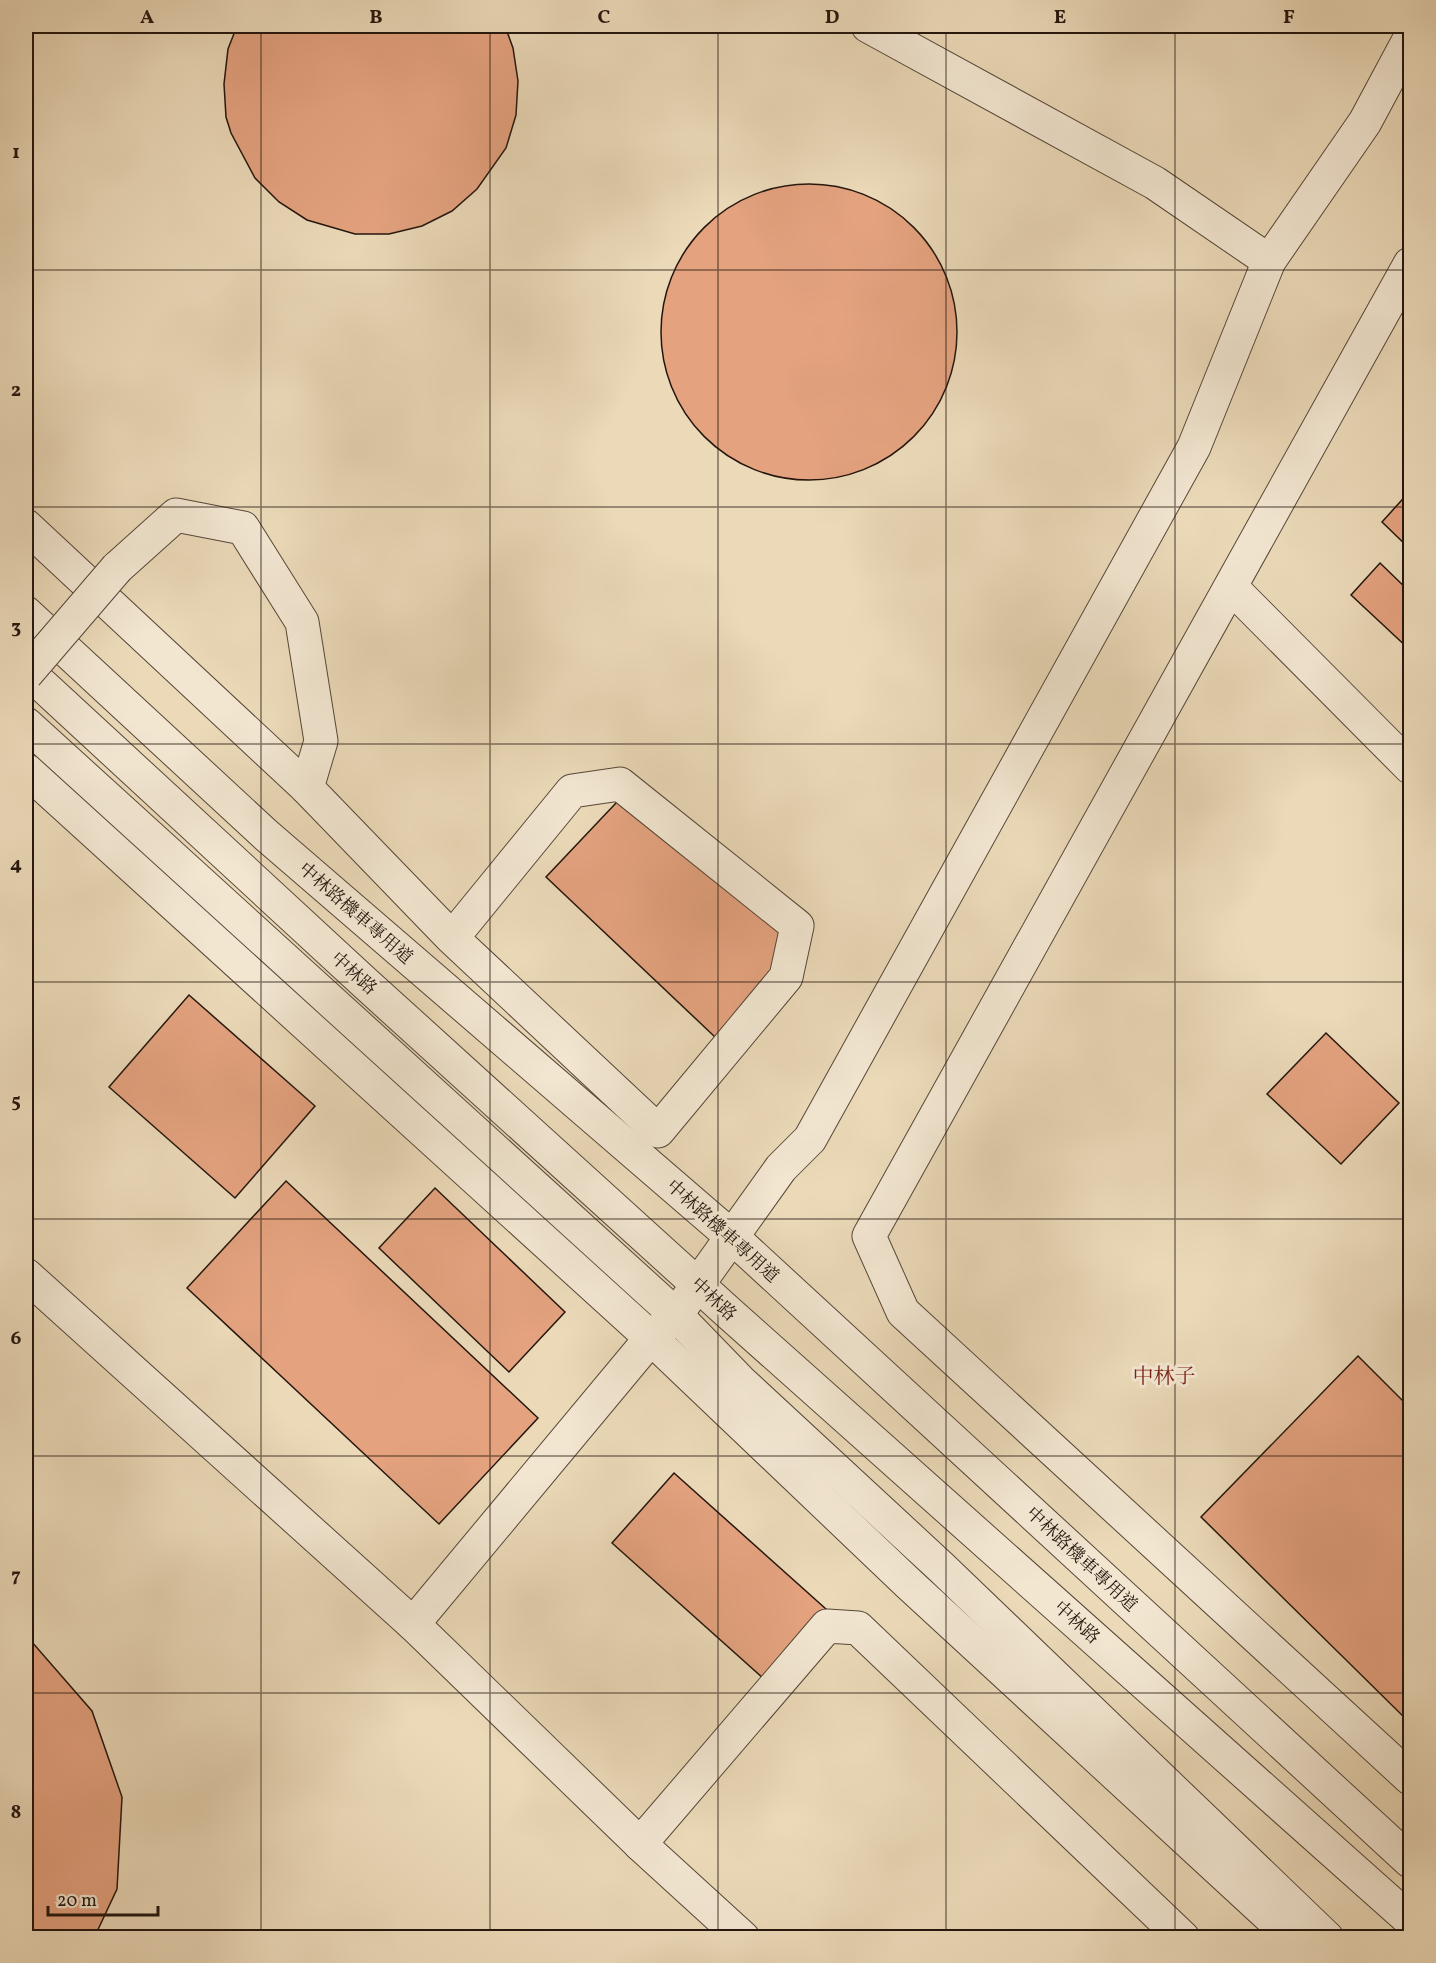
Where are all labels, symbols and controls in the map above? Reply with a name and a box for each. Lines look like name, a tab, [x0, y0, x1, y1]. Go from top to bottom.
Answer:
text: A	[140, 4, 154, 32]
text: B	[369, 4, 383, 32]
text: C	[598, 4, 611, 32]
text: D	[825, 4, 839, 32]
text: E	[1054, 4, 1066, 32]
text: F	[1283, 4, 1295, 32]
text: 1	[12, 139, 20, 167]
text: 2	[11, 377, 21, 405]
text: 3	[11, 614, 21, 642]
text: 4	[10, 851, 22, 879]
street label: 中林路機車專用道	[292, 857, 418, 971]
street label: 中林路	[325, 947, 381, 1001]
text: 5	[11, 1088, 21, 1116]
street label: 中林路機車專用道	[660, 1175, 784, 1290]
street label: 中林路	[685, 1273, 741, 1328]
text: 6	[11, 1325, 22, 1353]
district label: 中林子	[1133, 1363, 1196, 1392]
street label: 中林路機車專用道	[1020, 1502, 1142, 1618]
text: 7	[11, 1562, 21, 1590]
street label: 中林路	[1048, 1596, 1104, 1650]
text: 8	[11, 1799, 21, 1827]
scale bar	[48, 1879, 158, 1917]
text: 20 m	[57, 1889, 97, 1914]

